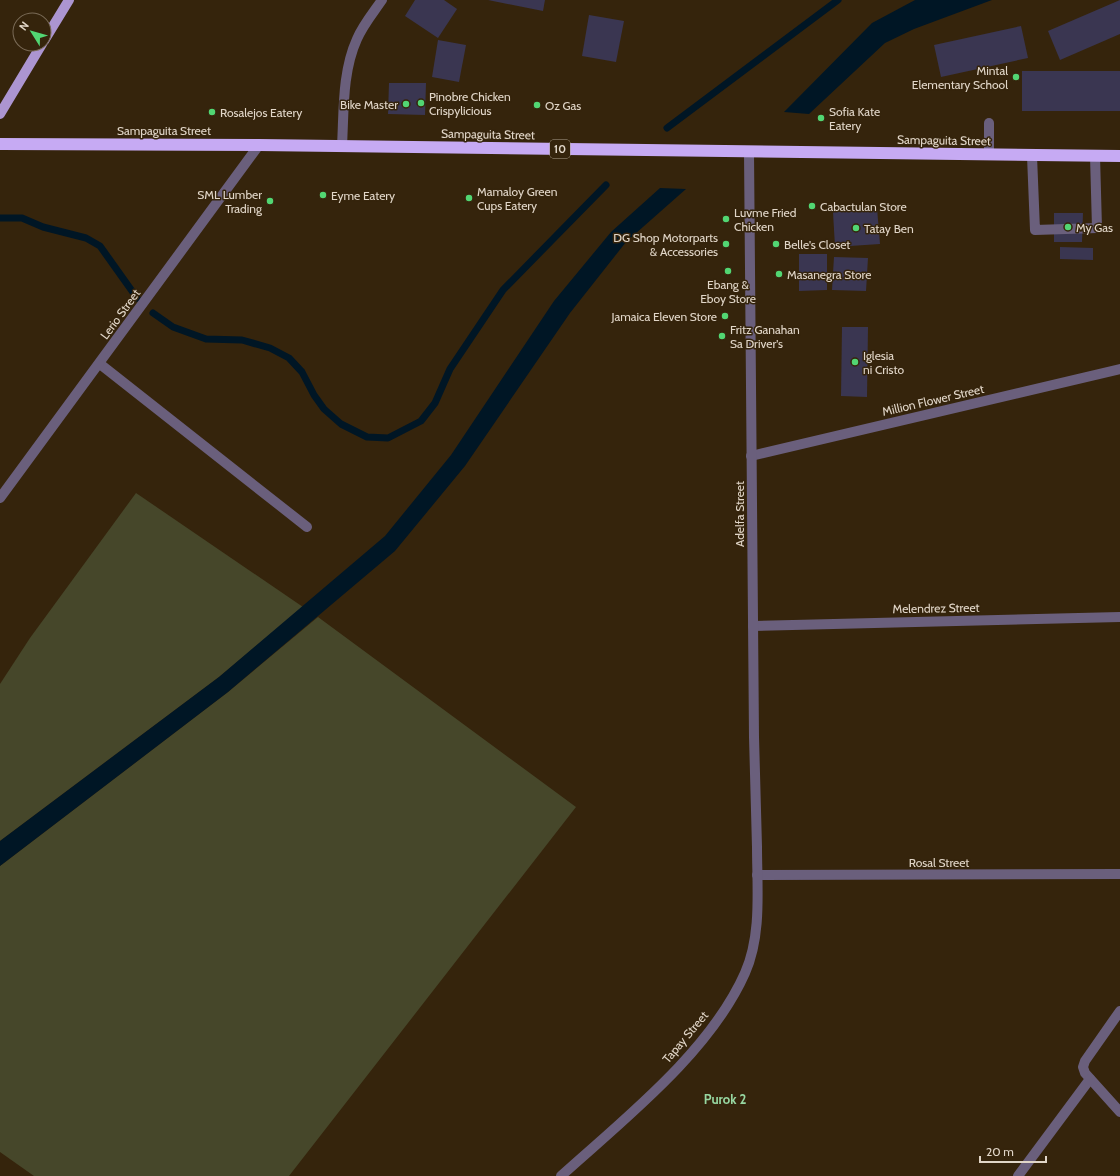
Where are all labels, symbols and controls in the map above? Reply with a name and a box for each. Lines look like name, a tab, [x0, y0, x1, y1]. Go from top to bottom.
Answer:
north arrow	[12, 12, 52, 52]
text: N	[16, 19, 32, 33]
place label: Mintal Elementary School	[912, 63, 1008, 92]
marker: Mintal Elementary School	[1011, 72, 1021, 82]
place label: Pinobre Chicken Crispylicious	[429, 89, 511, 118]
place label: Bike Master	[340, 97, 398, 112]
marker: Pinobre Chicken Crispylicious	[416, 98, 426, 108]
place label: Oz Gas	[545, 98, 581, 113]
marker: Bike Master	[401, 99, 411, 109]
marker: Oz Gas	[532, 100, 542, 110]
place label: Sofia Kate Eatery	[829, 104, 880, 133]
place label: Rosalejos Eatery	[220, 105, 302, 120]
marker: Rosalejos Eatery	[207, 107, 217, 117]
marker: Sofia Kate Eatery	[816, 113, 826, 123]
street label: Sampaguita Street	[117, 123, 211, 138]
street label: Sampaguita Street	[441, 126, 535, 142]
street label: Sampaguita Street	[897, 132, 991, 148]
road number: 10	[550, 140, 570, 158]
place label: Mamaloy Green Cups Eatery	[477, 184, 558, 213]
place label: SML Lumber Trading	[197, 187, 263, 216]
place label: Eyme Eatery	[331, 188, 395, 203]
marker: Eyme Eatery	[318, 190, 328, 200]
marker: Mamaloy Green Cups Eatery	[464, 193, 474, 203]
marker: SML Lumber Trading	[265, 196, 275, 206]
place label: Cabactulan Store	[820, 199, 907, 214]
marker: Cabactulan Store	[807, 201, 817, 211]
place label: Luvme Fried Chicken	[734, 205, 796, 234]
marker: Luvme Fried Chicken	[721, 214, 731, 224]
place label: My Gas	[1076, 220, 1113, 235]
place label: Tatay Ben	[864, 221, 914, 236]
marker: My Gas	[1063, 222, 1073, 232]
marker: Tatay Ben	[851, 223, 861, 233]
place label: DG Shop Motorparts & Accessories	[613, 230, 718, 259]
place label: Belle's Closet	[784, 237, 850, 252]
marker: DG Shop Motorparts & Accessories	[721, 239, 731, 249]
marker: Belle's Closet	[771, 239, 781, 249]
marker: Ebang & Eboy Store	[723, 266, 733, 276]
place label: Masanegra Store	[787, 267, 871, 282]
marker: Masanegra Store	[774, 269, 784, 279]
place label: Ebang & Eboy Store	[700, 277, 756, 306]
street label: Lerio Street	[97, 286, 143, 342]
place label: Jamaica Eleven Store	[610, 309, 717, 324]
marker: Jamaica Eleven Store	[720, 311, 730, 321]
place label: Fritz Ganahan Sa Driver's	[730, 322, 800, 351]
marker: Fritz Ganahan Sa Driver's	[717, 331, 727, 341]
place label: Iglesia ni Cristo	[863, 348, 905, 377]
marker: Iglesia ni Cristo	[850, 357, 860, 367]
street label: Million Flower Street	[881, 381, 985, 419]
street label: Adelfa Street	[732, 481, 747, 547]
street label: Melendrez Street	[892, 600, 980, 616]
street label: Rosal Street	[909, 855, 969, 870]
street label: Tapay Street	[659, 1008, 711, 1066]
district label: Purok 2	[704, 1091, 746, 1107]
scale bar	[980, 1138, 1046, 1164]
text: 20 m	[986, 1144, 1014, 1159]

